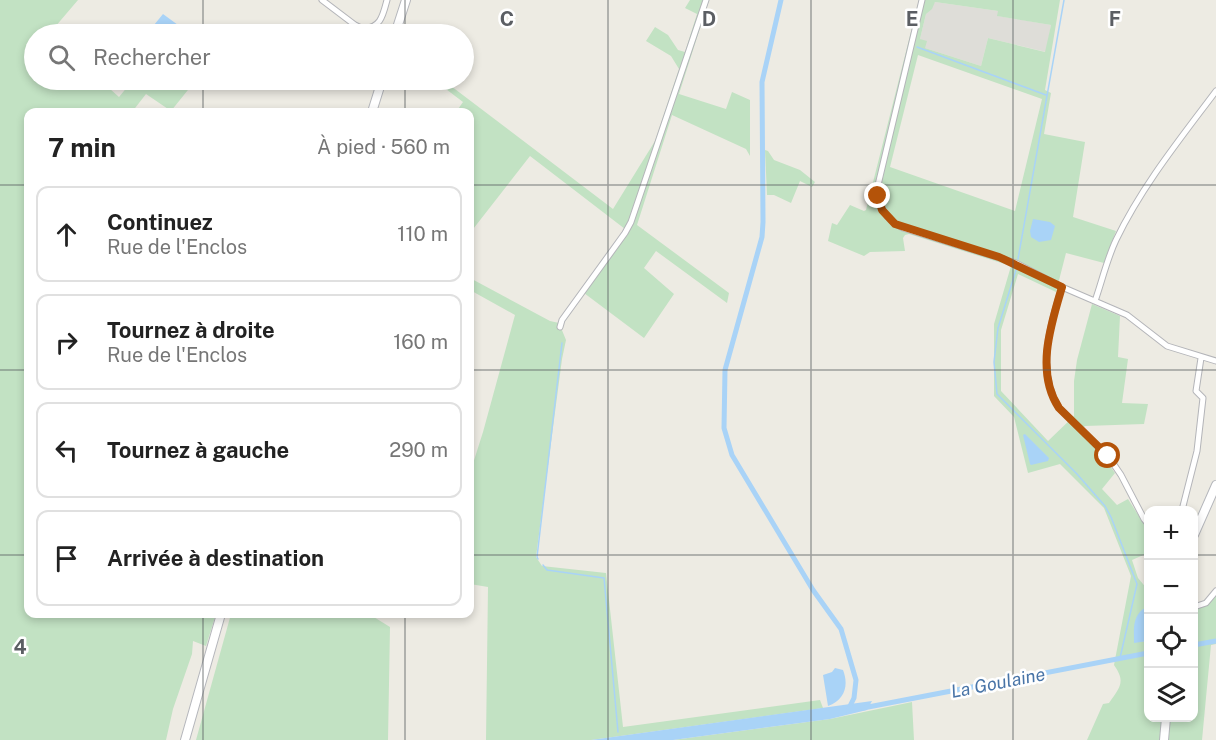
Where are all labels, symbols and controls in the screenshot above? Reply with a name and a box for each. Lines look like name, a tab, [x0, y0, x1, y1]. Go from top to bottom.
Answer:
text: C	[500, 7, 514, 31]
text: D	[702, 7, 716, 31]
text: E	[906, 7, 918, 31]
text: F	[1109, 7, 1121, 31]
search box	[24, 24, 474, 90]
icon: search	[45, 41, 78, 74]
text: Rechercher	[93, 44, 211, 70]
text: 7 min	[48, 132, 116, 163]
text: À pied · 560 m	[317, 135, 450, 159]
route end	[864, 182, 890, 208]
text: Continuez	[107, 209, 213, 235]
icon: ahead	[50, 218, 83, 251]
text: 110 m	[397, 222, 448, 246]
text: Rue de l'Enclos	[107, 235, 247, 259]
text: Tournez à droite	[107, 317, 275, 343]
icon: right	[50, 326, 83, 359]
text: 160 m	[393, 330, 448, 354]
text: Rue de l'Enclos	[107, 343, 247, 367]
icon: left	[50, 434, 83, 467]
text: Tournez à gauche	[107, 437, 289, 463]
text: 290 m	[389, 438, 448, 462]
route start	[1094, 442, 1120, 468]
map controls	[1144, 506, 1198, 722]
button: +	[1144, 506, 1198, 560]
icon: arrive	[50, 542, 83, 575]
text: Arrivée à destination	[107, 545, 324, 571]
button: −	[1144, 560, 1198, 614]
button: locate	[1144, 614, 1198, 668]
text: 4	[13, 635, 27, 659]
water label: La Goulaine	[949, 663, 1047, 702]
button: layers	[1144, 668, 1198, 722]

